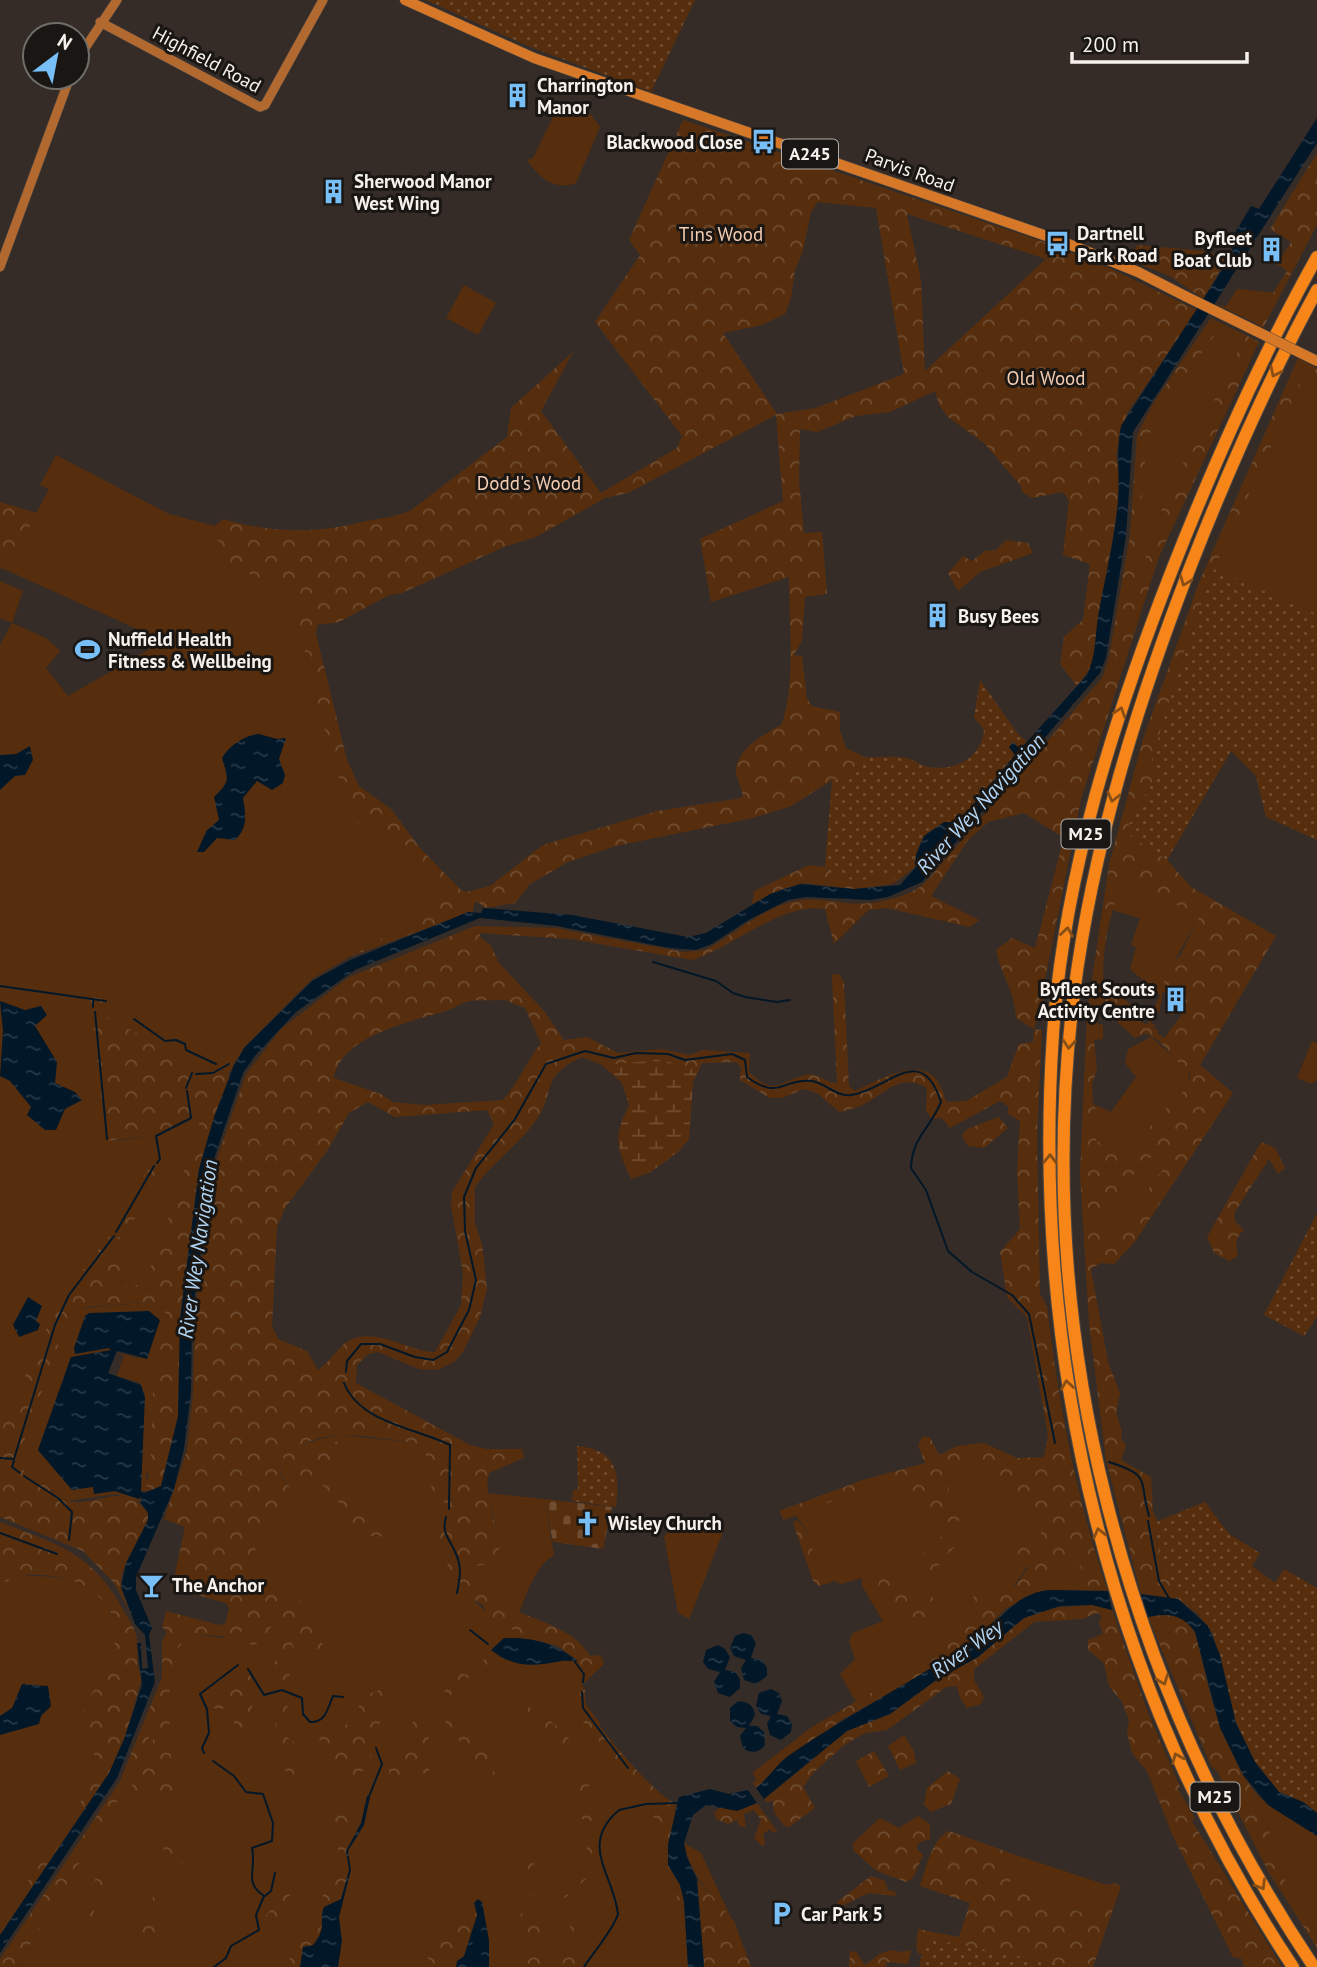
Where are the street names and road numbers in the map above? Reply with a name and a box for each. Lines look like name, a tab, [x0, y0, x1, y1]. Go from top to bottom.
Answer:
street label: Highfield Road	[149, 20, 265, 98]
road number: A245	[782, 140, 838, 168]
street label: Parvis Road	[862, 143, 958, 197]
road number: M25	[1062, 820, 1110, 848]
road number: M25	[1190, 1782, 1240, 1812]

